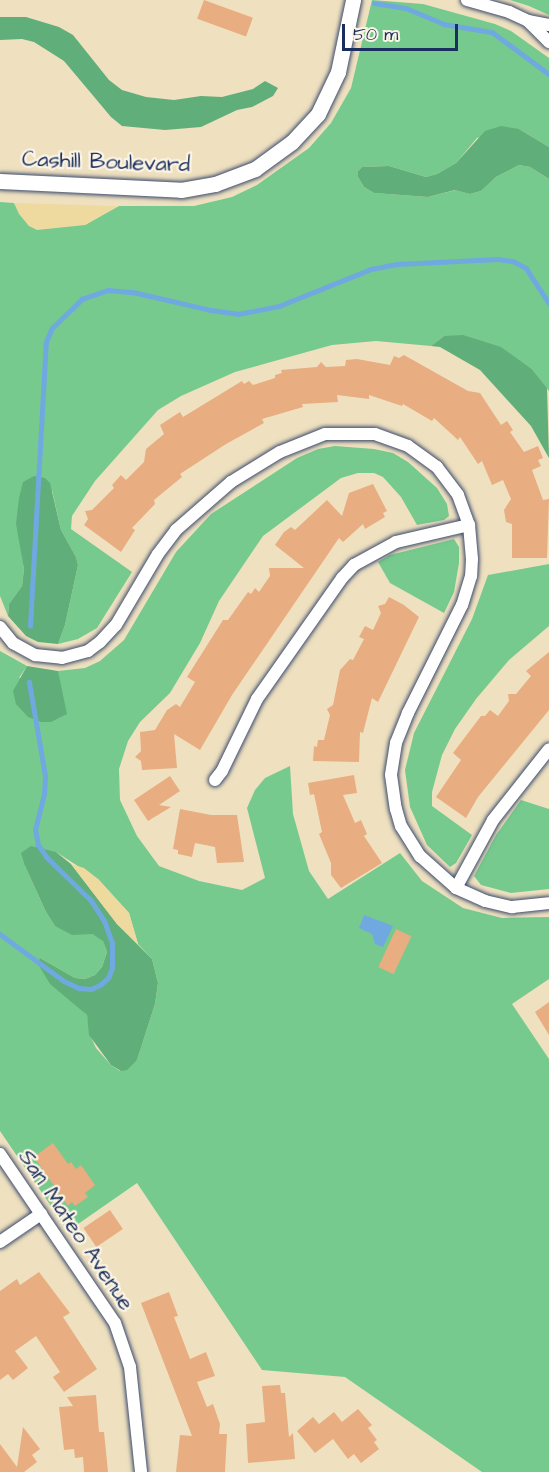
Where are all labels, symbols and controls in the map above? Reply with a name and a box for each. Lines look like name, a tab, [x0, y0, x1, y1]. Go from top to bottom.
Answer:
scale bar	[345, 12, 460, 50]
text: 50 m	[353, 22, 398, 47]
street label: Cashill Boulevard	[21, 146, 191, 178]
street label: San Mateo Avenue	[12, 1145, 140, 1315]

